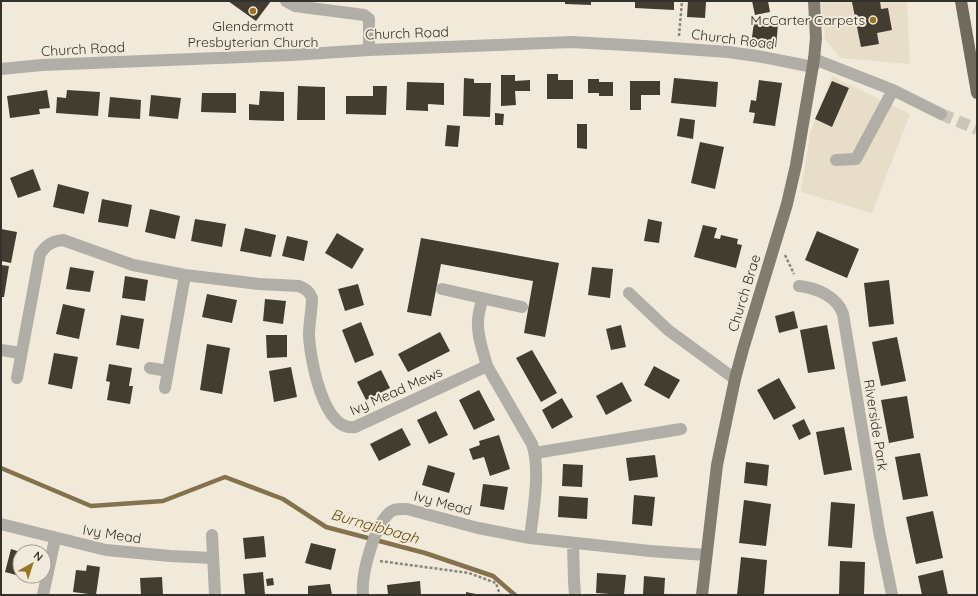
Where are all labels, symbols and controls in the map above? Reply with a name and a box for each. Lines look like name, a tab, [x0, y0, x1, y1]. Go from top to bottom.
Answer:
marker: Glendermott Presbyterian Church	[248, 6, 258, 16]
place label: McCarter Carpets	[750, 11, 865, 29]
marker: McCarter Carpets	[868, 15, 878, 25]
place label: Glendermott Presbyterian Church	[187, 17, 319, 51]
street label: Church Road	[365, 23, 449, 43]
street label: Church Road	[690, 25, 776, 53]
street label: Church Road	[41, 38, 125, 60]
street label: Church Brae	[724, 252, 764, 334]
street label: Ivy Mead Mews	[347, 363, 445, 419]
street label: Riverside Park	[860, 378, 892, 472]
street label: Ivy Mead	[412, 487, 474, 519]
water label: Burngibbagh	[329, 504, 422, 548]
street label: Ivy Mead	[81, 520, 143, 548]
north arrow	[12, 544, 52, 584]
text: N	[31, 548, 46, 564]

